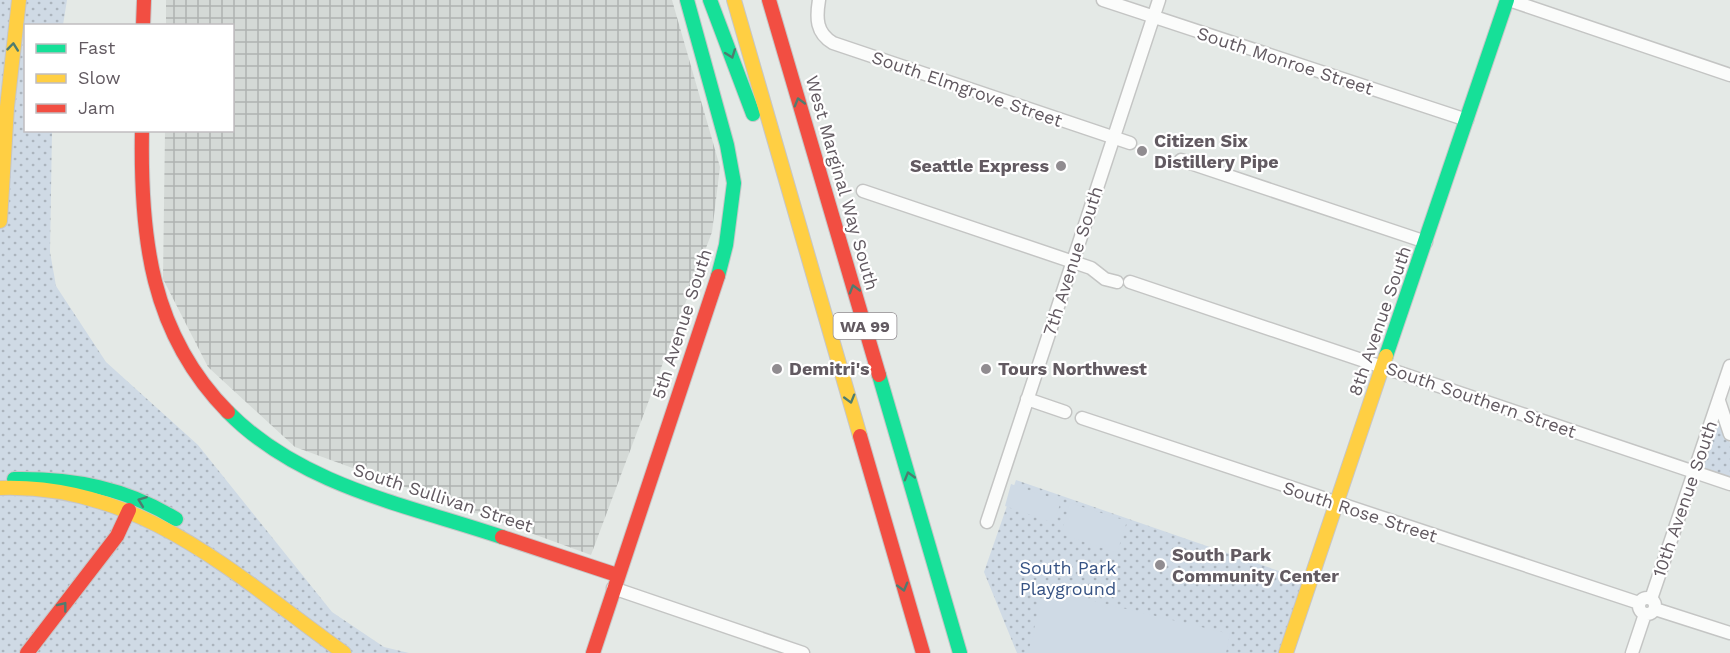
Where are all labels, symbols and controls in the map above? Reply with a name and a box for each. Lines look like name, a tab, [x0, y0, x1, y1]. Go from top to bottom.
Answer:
street label: South Monroe Street	[1194, 22, 1376, 99]
legend	[24, 24, 234, 132]
text: Fast	[78, 37, 116, 58]
one-way arrow	[6, 42, 19, 51]
street label: South Elmgrove Street	[869, 46, 1066, 131]
one-way arrow	[724, 49, 737, 59]
text: Slow	[78, 67, 121, 88]
street label: West Marginal Way South	[802, 73, 883, 293]
text: Jam	[78, 97, 115, 118]
one-way arrow	[794, 97, 806, 107]
place label: Citizen Six Distillery Pipe	[1154, 130, 1279, 172]
marker: Citizen Six Distillery Pipe	[1135, 144, 1149, 158]
place label: Seattle Express	[910, 155, 1049, 176]
marker: Seattle Express	[1054, 159, 1068, 173]
street label: 7th Avenue South	[1038, 183, 1107, 338]
street label: 8th Avenue South	[1344, 243, 1415, 399]
street label: 5th Avenue South	[647, 246, 716, 402]
one-way arrow	[849, 284, 861, 295]
road number: WA 99	[834, 313, 896, 339]
street label: South Southern Street	[1383, 357, 1579, 442]
place label: Demitri's	[789, 358, 870, 379]
place label: Tours Northwest	[998, 358, 1147, 379]
marker: Demitri's	[770, 362, 784, 376]
marker: Tours Northwest	[979, 362, 993, 376]
one-way arrow	[843, 393, 855, 404]
street label: 10th Avenue South	[1648, 418, 1721, 580]
street label: South Sullivan Street	[351, 459, 536, 537]
one-way arrow	[904, 471, 916, 482]
street label: South Rose Street	[1280, 477, 1440, 547]
one-way arrow	[137, 496, 148, 509]
place label: South Park Community Center	[1172, 544, 1339, 586]
park label: South Park Playground	[1020, 557, 1116, 599]
marker: South Park Community Center	[1153, 558, 1167, 572]
one-way arrow	[896, 581, 909, 591]
one-way arrow	[55, 602, 66, 613]

